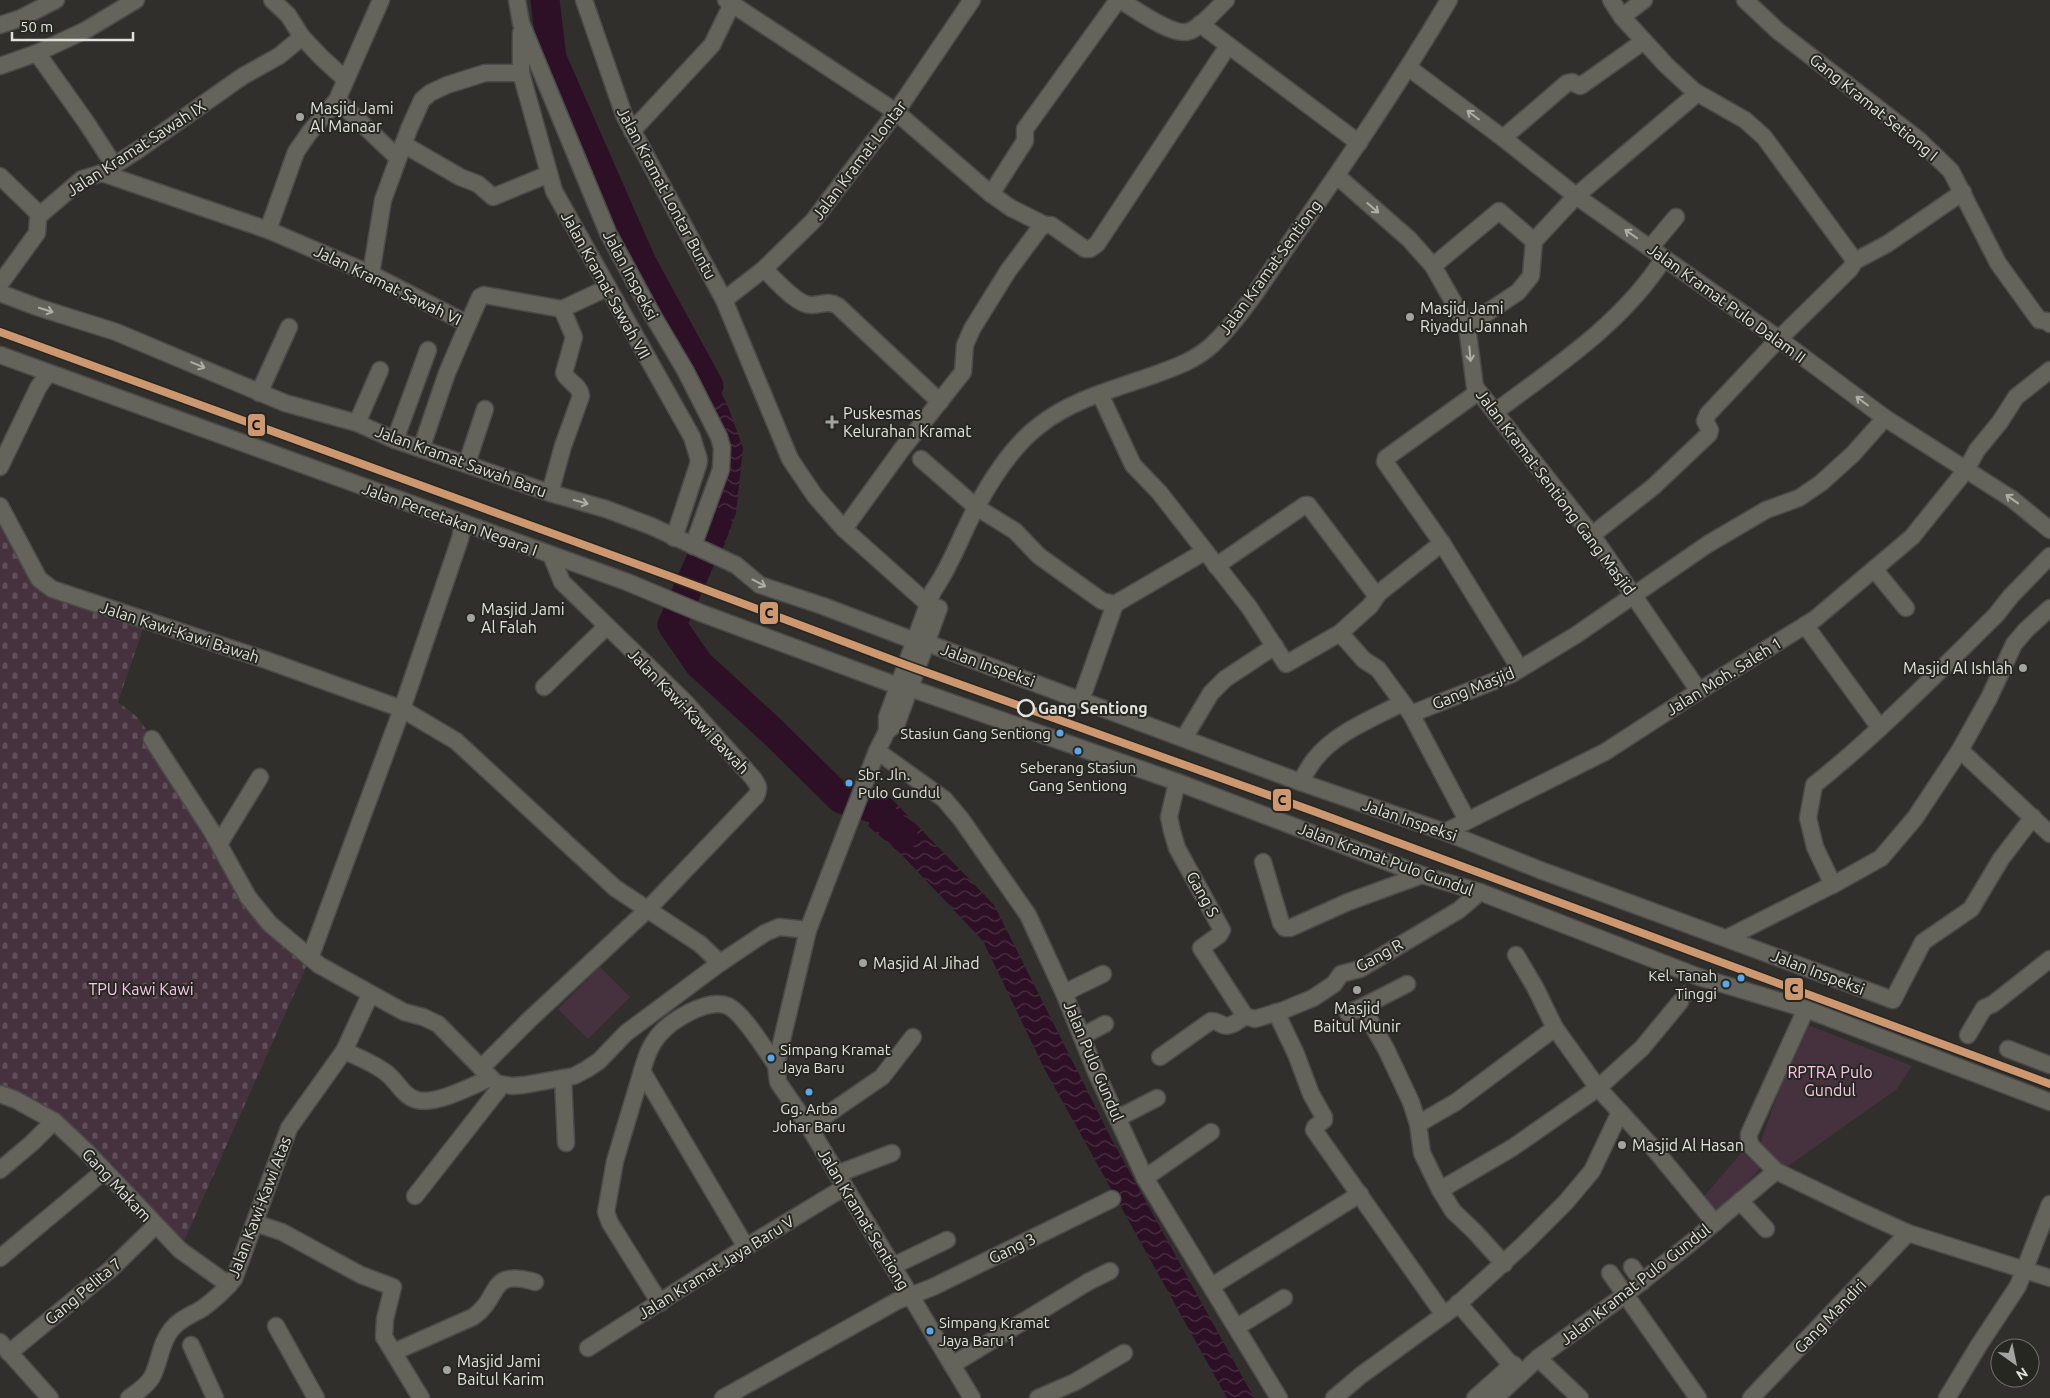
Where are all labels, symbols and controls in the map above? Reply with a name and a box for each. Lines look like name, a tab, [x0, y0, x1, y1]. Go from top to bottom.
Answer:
scale bar	[12, 10, 134, 42]
text: 50 m	[20, 18, 53, 35]
street label: Gang Kramat Setiong I	[1806, 50, 1942, 164]
street label: Jalan Kramat Sawah IX	[63, 96, 209, 199]
street label: Jalan Kramat Lontar	[808, 97, 910, 223]
place label: Masjid Jami Al Manaar	[310, 99, 394, 135]
street label: Jalan Kramat Lontar Buntu	[614, 104, 720, 282]
one-way arrow	[1467, 110, 1480, 121]
marker: Masjid Jami Al Manaar	[294, 111, 306, 123]
street label: Jalan Kramat Sentiong	[1215, 196, 1325, 338]
one-way arrow	[1367, 202, 1380, 214]
street label: Jalan Kramat Sawah VII	[558, 208, 654, 362]
street label: Jalan Inspeksi	[600, 227, 662, 323]
one-way arrow	[1624, 229, 1638, 239]
street label: Jalan Kramat Pulo Dalam II	[1644, 240, 1810, 366]
street label: Jalan Kramat Sawah VI	[311, 241, 465, 329]
place label: Masjid Jami Riyadul Jannah	[1420, 299, 1528, 335]
one-way arrow	[37, 305, 53, 315]
marker: Masjid Jami Riyadul Jannah	[1404, 311, 1416, 323]
one-way arrow	[1465, 345, 1474, 361]
one-way arrow	[190, 361, 205, 371]
street label: Jalan Kramat Sentiong Gang Masjid	[1473, 386, 1639, 598]
one-way arrow	[1855, 396, 1869, 406]
place label: Puskesmas Kelurahan Kramat	[843, 404, 972, 440]
line badge: C	[247, 413, 266, 437]
marker: Puskesmas Kelurahan Kramat	[825, 415, 839, 429]
text: C	[252, 417, 261, 433]
street label: Jalan Kramat Sawah Baru	[373, 422, 549, 500]
street label: Jalan Percetakan Negara I	[360, 479, 540, 559]
one-way arrow	[2006, 494, 2019, 505]
one-way arrow	[573, 498, 589, 507]
one-way arrow	[752, 578, 767, 588]
street label: Jalan Kawi-Kawi Bawah	[98, 598, 262, 666]
place label: Masjid Jami Al Falah	[481, 600, 565, 636]
line badge: C	[759, 601, 779, 625]
text: C	[765, 605, 774, 621]
marker: Masjid Jami Al Falah	[465, 612, 477, 624]
street label: Jalan Moh. Saleh 1	[1663, 633, 1785, 719]
street label: Jalan Inspeksi	[939, 640, 1037, 690]
street label: Jalan Kawi-Kawi Bawah	[625, 645, 753, 777]
place label: Masjid Al Ishlah	[1903, 659, 2013, 677]
marker: Masjid Al Ishlah	[2017, 662, 2029, 674]
street label: Gang Masjid	[1429, 663, 1517, 713]
marker: Gang Sentiong	[1017, 699, 1035, 717]
place label: Gang Sentiong	[1038, 699, 1148, 717]
place label: Stasiun Gang Sentiong	[900, 725, 1051, 742]
marker: Stasiun Gang Sentiong	[1055, 728, 1065, 738]
marker: Seberang Stasiun Gang Sentiong	[1073, 746, 1083, 756]
place label: Seberang Stasiun Gang Sentiong	[1020, 759, 1136, 794]
place label: Sbr. Jln. Pulo Gundul	[858, 766, 940, 801]
marker: Sbr. Jln. Pulo Gundul	[844, 778, 854, 788]
line badge: C	[1272, 788, 1292, 812]
text: C	[1278, 792, 1287, 808]
street label: Jalan Inspeksi	[1360, 795, 1460, 845]
street label: Jalan Kramat Pulo Gundul	[1296, 819, 1476, 899]
street label: Gang S	[1183, 868, 1223, 920]
street label: Gang R	[1352, 935, 1406, 975]
street label: Jalan Inspeksi	[1769, 946, 1867, 998]
place label: Masjid Al Jihad	[873, 954, 980, 972]
marker: Masjid Al Jihad	[857, 957, 869, 969]
place label: Kel. Tanah Tinggi	[1648, 967, 1717, 1002]
unlabelled marker	[1736, 973, 1746, 983]
line badge: C	[1784, 977, 1804, 1001]
marker: Kel. Tanah Tinggi	[1721, 979, 1731, 989]
park label: TPU Kawi Kawi	[88, 980, 194, 998]
text: C	[1790, 981, 1799, 997]
marker: Masjid Baitul Munir	[1351, 984, 1363, 996]
street label: Jalan Pulo Gundul	[1061, 998, 1127, 1124]
place label: Masjid Baitul Munir	[1313, 999, 1401, 1035]
place label: Simpang Kramat Jaya Baru	[780, 1041, 891, 1076]
marker: Simpang Kramat Jaya Baru	[766, 1053, 776, 1063]
park label: RPTRA Pulo Gundul	[1787, 1063, 1873, 1099]
marker: Gg. Arba Johar Baru	[804, 1087, 814, 1097]
place label: Gg. Arba Johar Baru	[772, 1100, 846, 1135]
street label: Jalan Kawi-Kawi Atas	[224, 1134, 294, 1280]
place label: Masjid Al Hasan	[1632, 1136, 1744, 1154]
marker: Masjid Al Hasan	[1616, 1139, 1628, 1151]
street label: Gang Makam	[79, 1145, 155, 1225]
street label: Jalan Kramat Sentiong	[815, 1145, 913, 1293]
street label: Jalan Kramat Jaya Baru V	[635, 1212, 797, 1322]
street label: Jalan Kramat Pulo Gundul	[1557, 1220, 1713, 1348]
street label: Gang 3	[986, 1229, 1038, 1267]
street label: Gang Pelita 7	[41, 1254, 125, 1328]
street label: Gang Mandiri	[1790, 1275, 1870, 1357]
place label: Simpang Kramat Jaya Baru 1	[939, 1314, 1050, 1349]
marker: Simpang Kramat Jaya Baru 1	[925, 1326, 935, 1336]
north arrow	[1990, 1338, 2040, 1388]
place label: Masjid Jami Baitul Karim	[457, 1352, 544, 1388]
marker: Masjid Jami Baitul Karim	[441, 1364, 453, 1376]
text: N	[2013, 1364, 2031, 1383]

